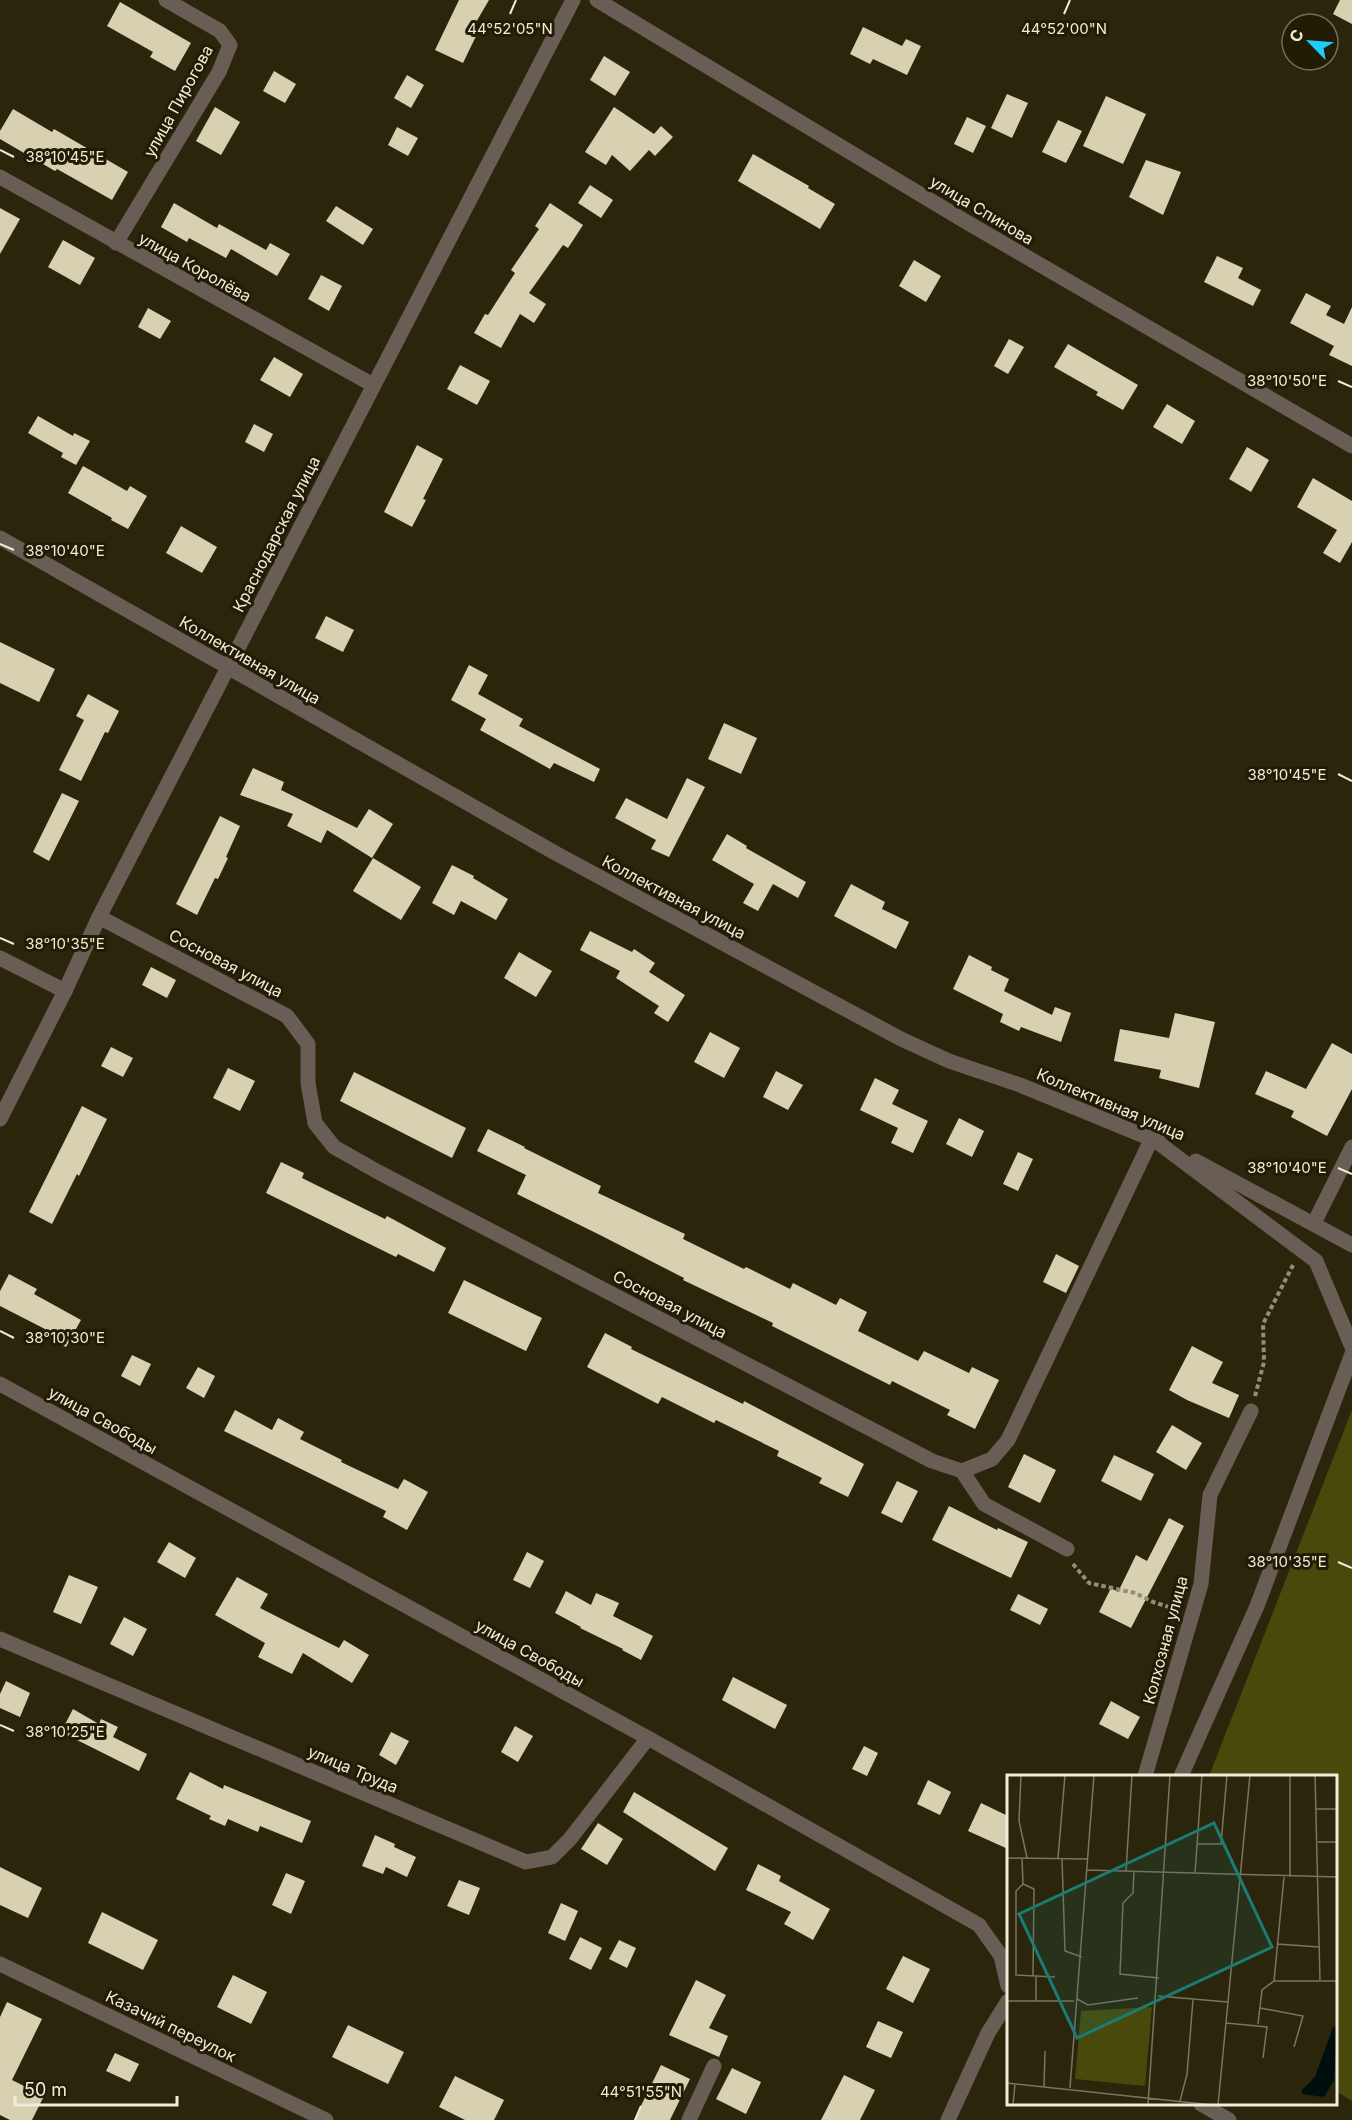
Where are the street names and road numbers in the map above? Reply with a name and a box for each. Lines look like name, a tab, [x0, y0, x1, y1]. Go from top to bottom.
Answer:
street label: улица Пирогова	[139, 41, 217, 161]
street label: улица Спинова	[926, 171, 1038, 249]
street label: улица Королёва	[135, 228, 255, 306]
street label: Краснодарская улица	[228, 453, 324, 615]
street label: Коллективная улица	[176, 611, 324, 709]
street label: Коллективная улица	[599, 851, 749, 943]
street label: Сосновая улица	[166, 925, 286, 1001]
street label: Коллективная улица	[1034, 1064, 1188, 1144]
street label: Сосновая улица	[610, 1266, 730, 1342]
street label: улица Свободы	[45, 1382, 161, 1458]
street label: Колхозная улица	[1138, 1574, 1192, 1706]
street label: улица Свободы	[472, 1615, 588, 1691]
street label: улица Труда	[305, 1741, 401, 1797]
street label: Казачий переулок	[103, 1986, 240, 2066]

